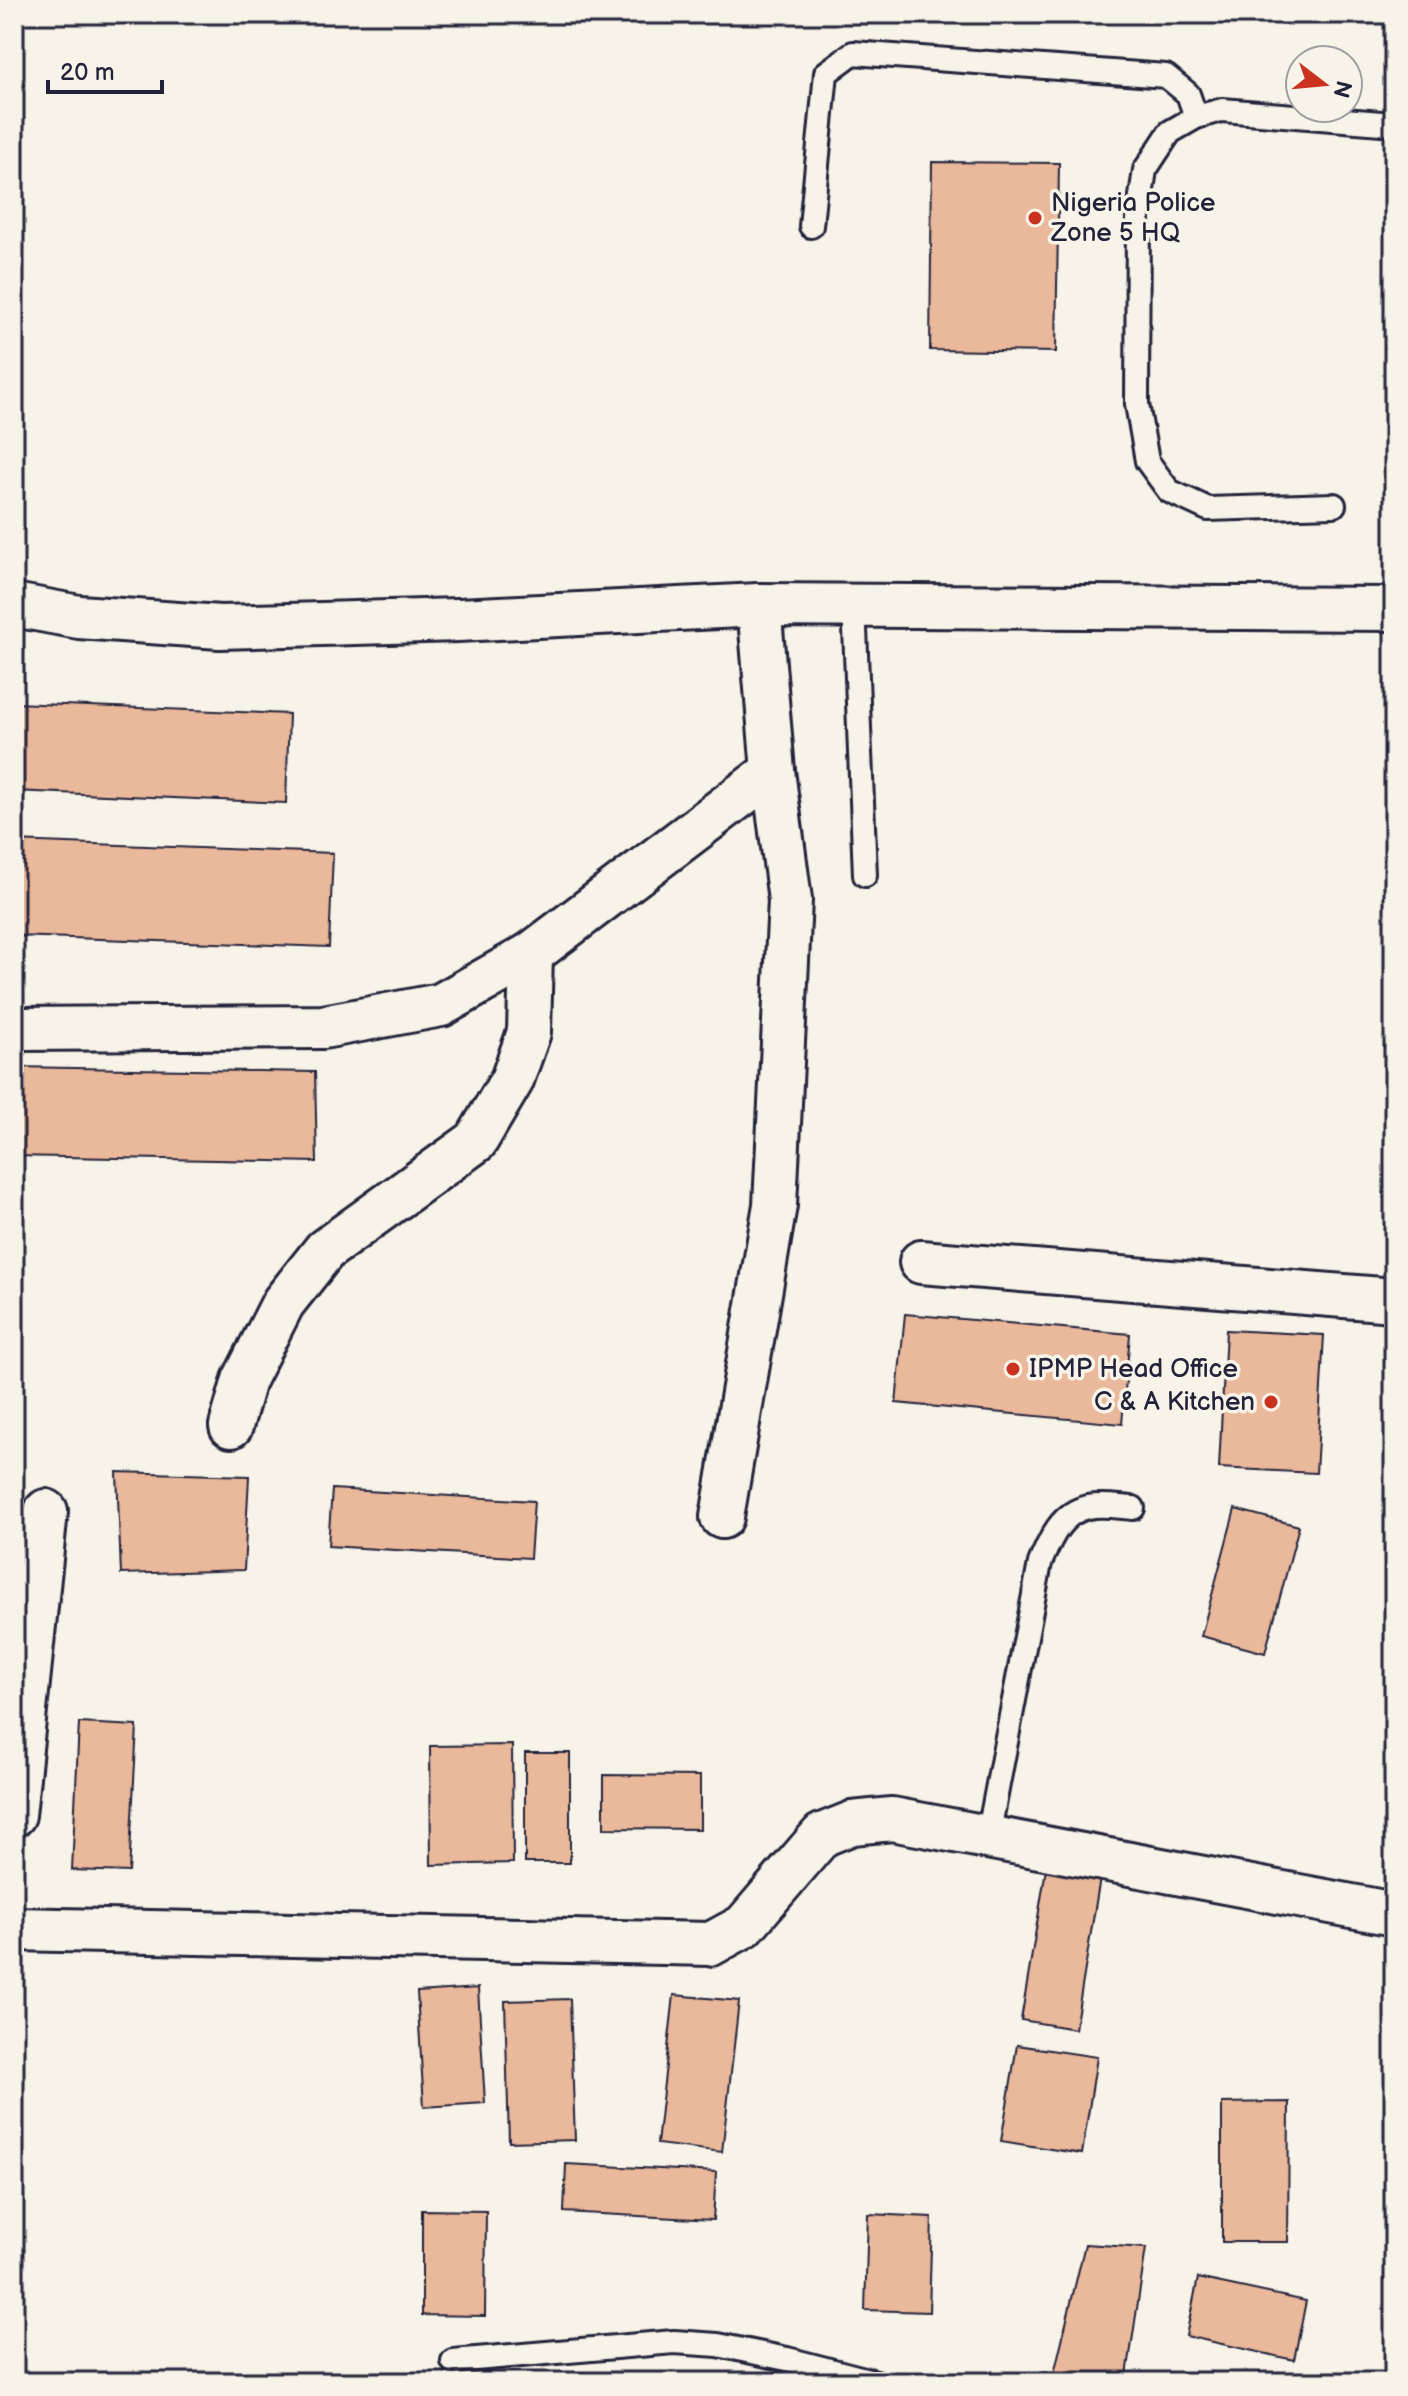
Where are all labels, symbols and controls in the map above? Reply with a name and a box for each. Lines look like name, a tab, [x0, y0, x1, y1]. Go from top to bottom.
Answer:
scale bar	[48, 44, 162, 94]
north arrow	[1284, 44, 1364, 124]
text: 20 m	[60, 58, 115, 87]
text: N	[1327, 77, 1357, 101]
place label: Nigeria Police Zone 5 HQ	[1050, 188, 1216, 249]
marker: Nigeria Police Zone 5 HQ	[1026, 209, 1044, 227]
place label: IPMP Head Office	[1029, 1354, 1238, 1385]
marker: IPMP Head Office	[1004, 1360, 1022, 1378]
place label: C & A Kitchen	[1094, 1387, 1255, 1418]
marker: C & A Kitchen	[1262, 1393, 1280, 1411]

